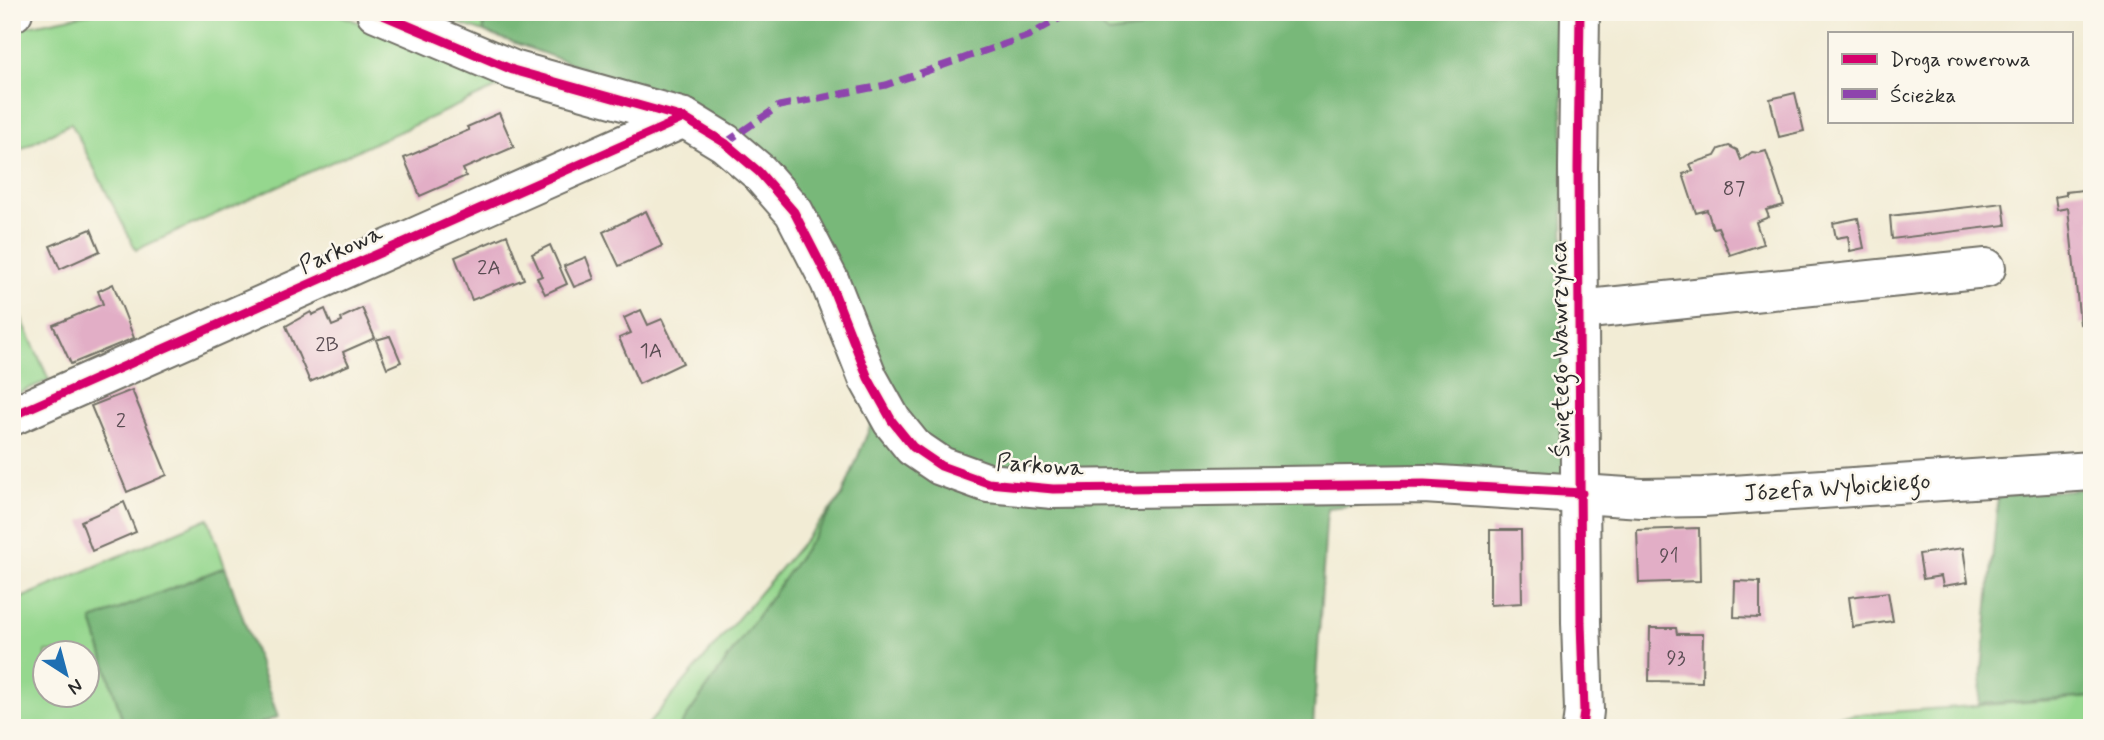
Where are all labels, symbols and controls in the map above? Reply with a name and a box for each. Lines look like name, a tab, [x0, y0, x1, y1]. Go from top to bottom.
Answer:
legend	[1828, 32, 2072, 122]
text: Droga rowerowa	[1890, 46, 2031, 74]
text: Ścieżka	[1890, 82, 1956, 110]
house number: 87	[1723, 175, 1745, 203]
street label: Parkowa	[295, 218, 388, 282]
street label: Świętego Wawrzyńca	[1543, 240, 1581, 458]
house number: 2A	[477, 254, 501, 282]
house number: 2B	[315, 331, 339, 359]
house number: 1A	[639, 337, 663, 365]
house number: 2	[116, 407, 126, 435]
street label: Parkowa	[995, 447, 1086, 485]
street label: Józefa Wybickiego	[1742, 466, 1932, 513]
house number: 91	[1659, 542, 1679, 570]
north arrow	[32, 638, 102, 708]
house number: 93	[1666, 644, 1686, 672]
text: N	[63, 673, 88, 700]

